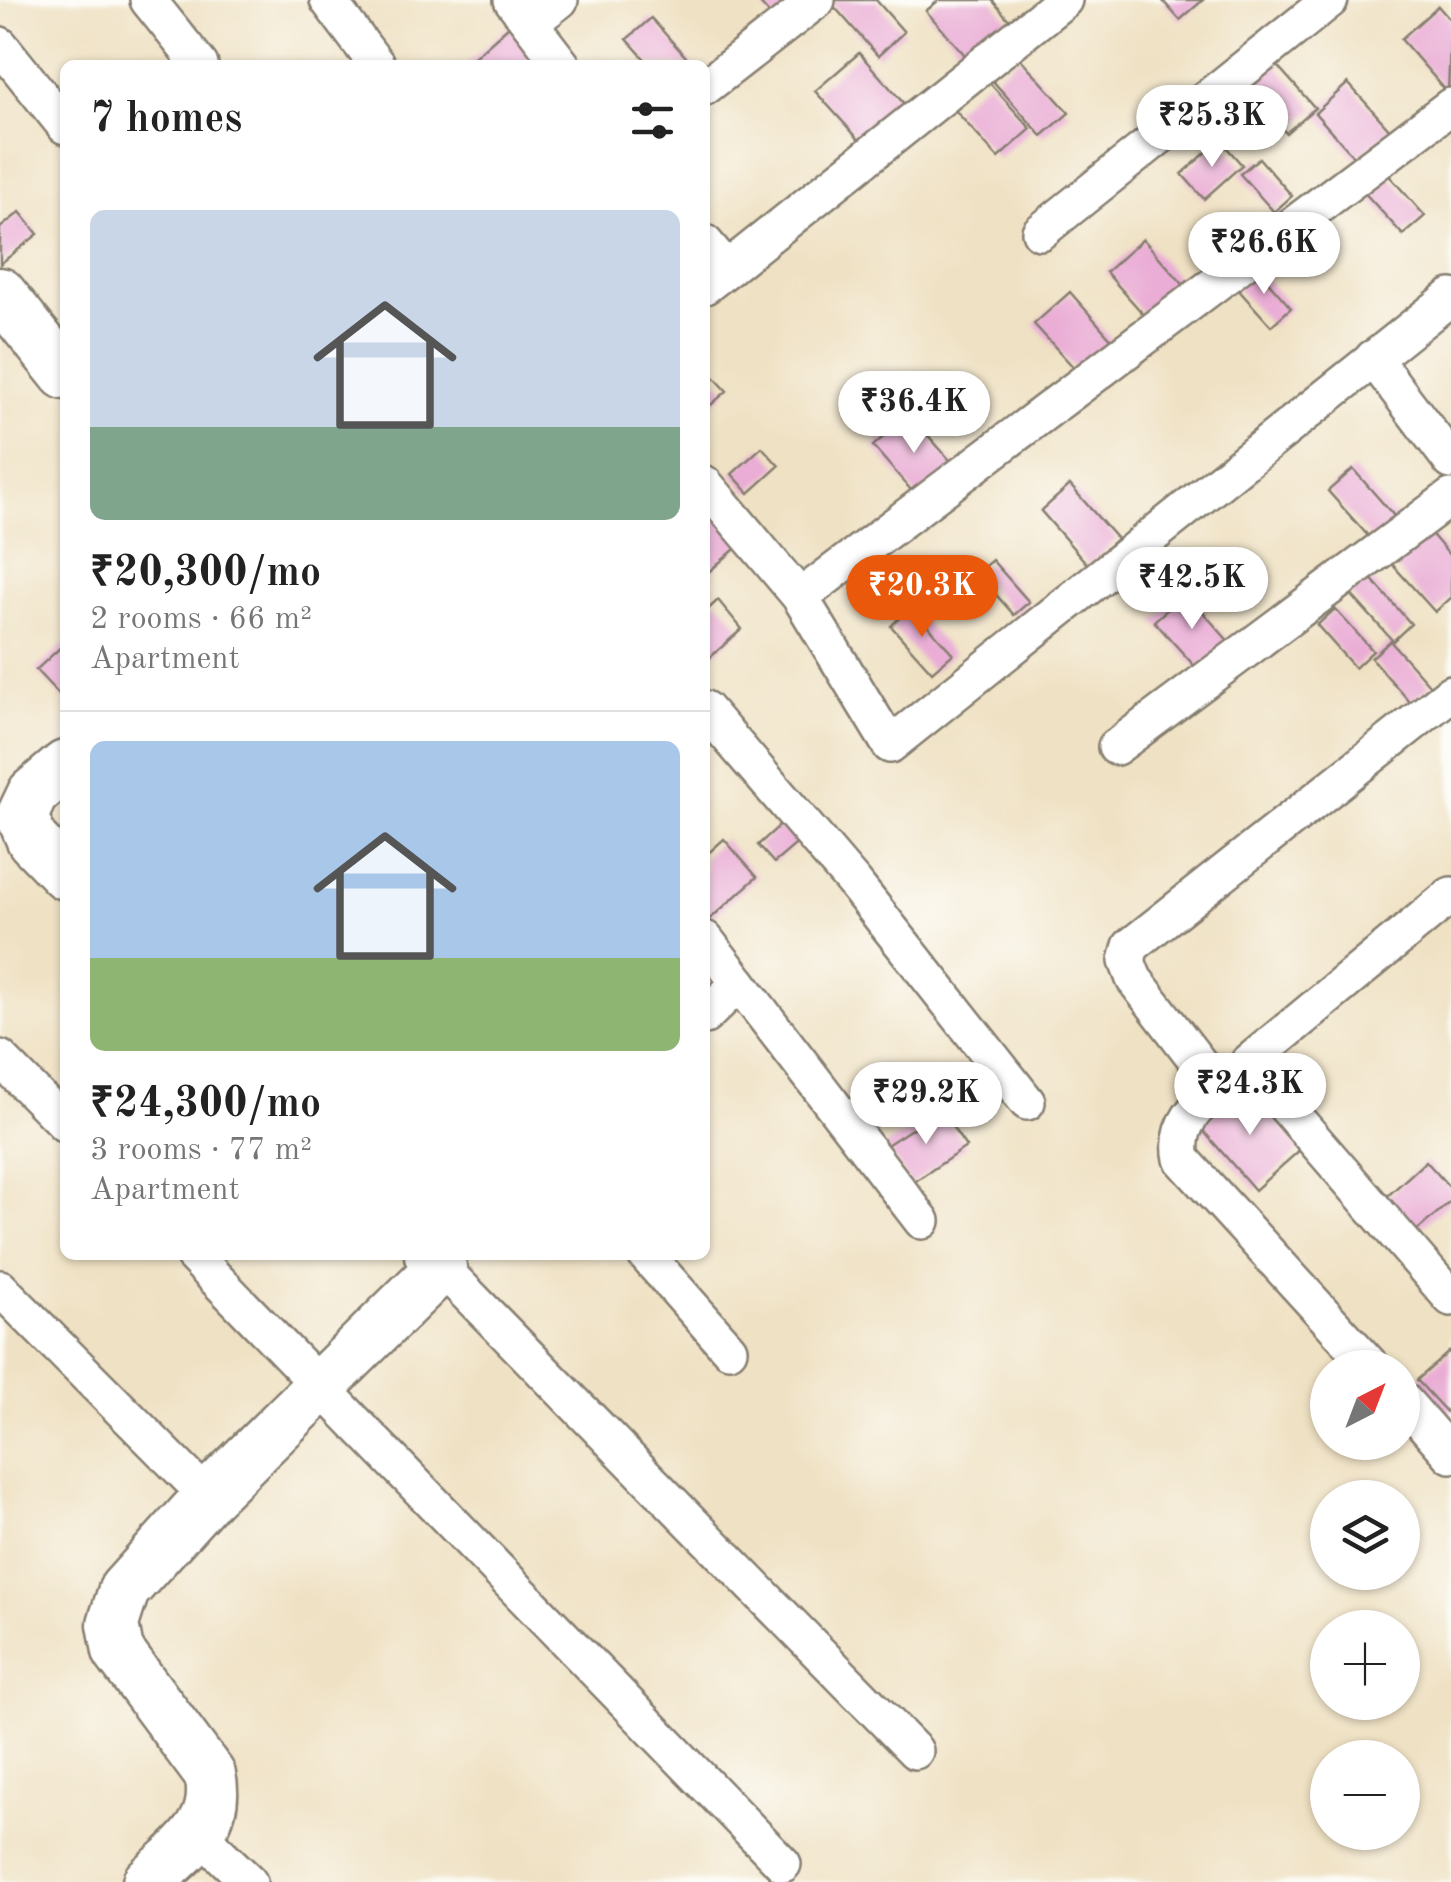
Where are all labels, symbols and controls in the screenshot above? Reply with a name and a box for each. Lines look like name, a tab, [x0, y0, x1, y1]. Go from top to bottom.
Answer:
pin: ₹25.3K	[1131, 85, 1293, 170]
icon: filters	[625, 93, 680, 148]
text: 7 homes	[90, 99, 242, 141]
text: ₹25.3K	[1158, 101, 1266, 133]
pin: ₹26.6K	[1183, 212, 1345, 297]
text: ₹26.6K	[1210, 228, 1318, 260]
icon: home	[295, 275, 475, 455]
pin: ₹36.4K	[833, 371, 995, 456]
text: ₹36.4K	[860, 387, 968, 419]
pin: ₹42.5K	[1111, 547, 1273, 632]
text: ₹20,300/mo	[90, 553, 321, 595]
pin: ₹20.3K	[841, 555, 1003, 640]
text: ₹42.5K	[1138, 563, 1246, 595]
text: ₹20.3K	[868, 571, 976, 603]
text: 2 rooms · 66 m²	[90, 604, 312, 636]
text: Apartment	[90, 644, 240, 676]
icon: home	[295, 806, 475, 986]
pin: ₹24.3K	[1169, 1053, 1331, 1138]
pin: ₹29.2K	[845, 1062, 1007, 1147]
text: ₹24.3K	[1196, 1069, 1304, 1101]
text: ₹29.2K	[872, 1078, 980, 1110]
text: ₹24,300/mo	[90, 1084, 321, 1126]
text: 3 rooms · 77 m²	[90, 1135, 312, 1167]
text: Apartment	[90, 1175, 240, 1207]
north arrow	[1310, 1350, 1420, 1460]
map controls	[1310, 1350, 1420, 1850]
button: layers	[1310, 1480, 1420, 1590]
button: +	[1310, 1610, 1420, 1720]
button: −	[1310, 1740, 1420, 1850]

